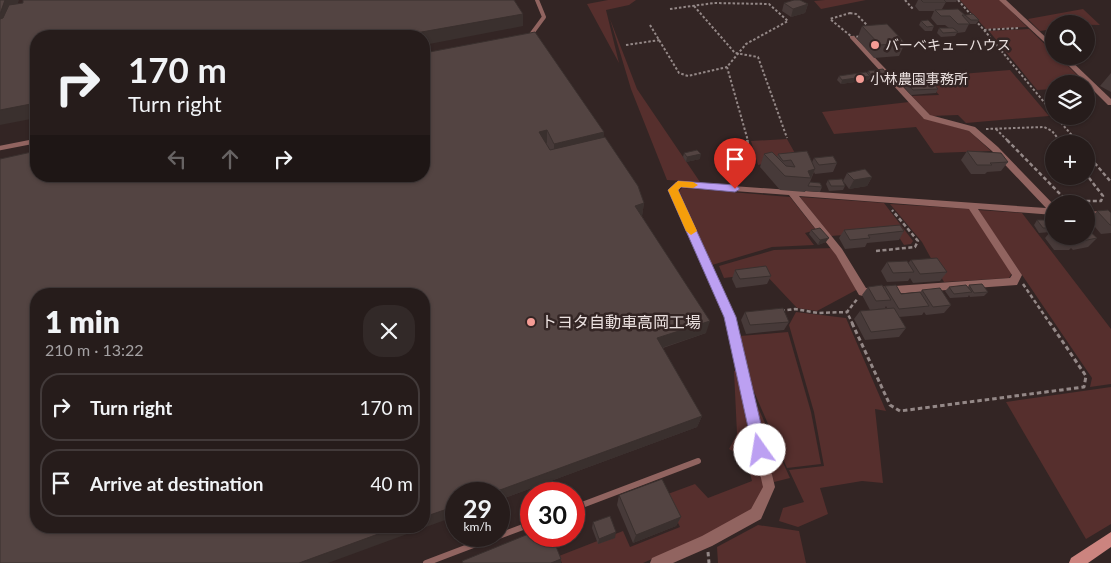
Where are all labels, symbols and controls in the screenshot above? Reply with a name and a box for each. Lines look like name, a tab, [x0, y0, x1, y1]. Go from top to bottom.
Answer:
map controls	[1045, 15, 1095, 245]
button: search	[1045, 15, 1095, 65]
place label: バーベキューハウス	[885, 36, 1011, 53]
marker: バーベキューハウス	[869, 39, 881, 51]
text: 170 m	[128, 48, 227, 90]
icon: right	[45, 50, 110, 115]
place label: 小林農園事務所	[870, 70, 968, 87]
marker: 小林農園事務所	[854, 73, 866, 85]
button: layers	[1045, 75, 1095, 125]
text: Turn right	[128, 90, 222, 117]
button: +	[1045, 135, 1095, 185]
pin	[714, 138, 756, 189]
icon: left	[163, 145, 191, 173]
icon: ahead	[216, 145, 244, 173]
icon: right	[269, 145, 297, 173]
icon: arrive	[721, 145, 749, 173]
button: −	[1045, 195, 1095, 245]
text: 1 min	[45, 303, 120, 339]
button: close	[363, 305, 415, 357]
place label: トヨタ自動車高岡工場	[541, 312, 701, 331]
marker: トヨタ自動車高岡工場	[525, 316, 537, 328]
text: 210 m · 13:22	[45, 340, 144, 359]
icon: right	[47, 393, 75, 421]
text: Turn right	[90, 396, 172, 419]
text: 170 m	[359, 396, 413, 419]
position arrow	[733, 423, 785, 475]
icon: arrive	[47, 469, 75, 497]
text: Arrive at destination	[90, 472, 263, 495]
text: 40 m	[370, 472, 413, 495]
speed limit sign: 30	[520, 482, 585, 547]
text: 29	[463, 493, 492, 523]
text: km/h	[463, 519, 492, 534]

